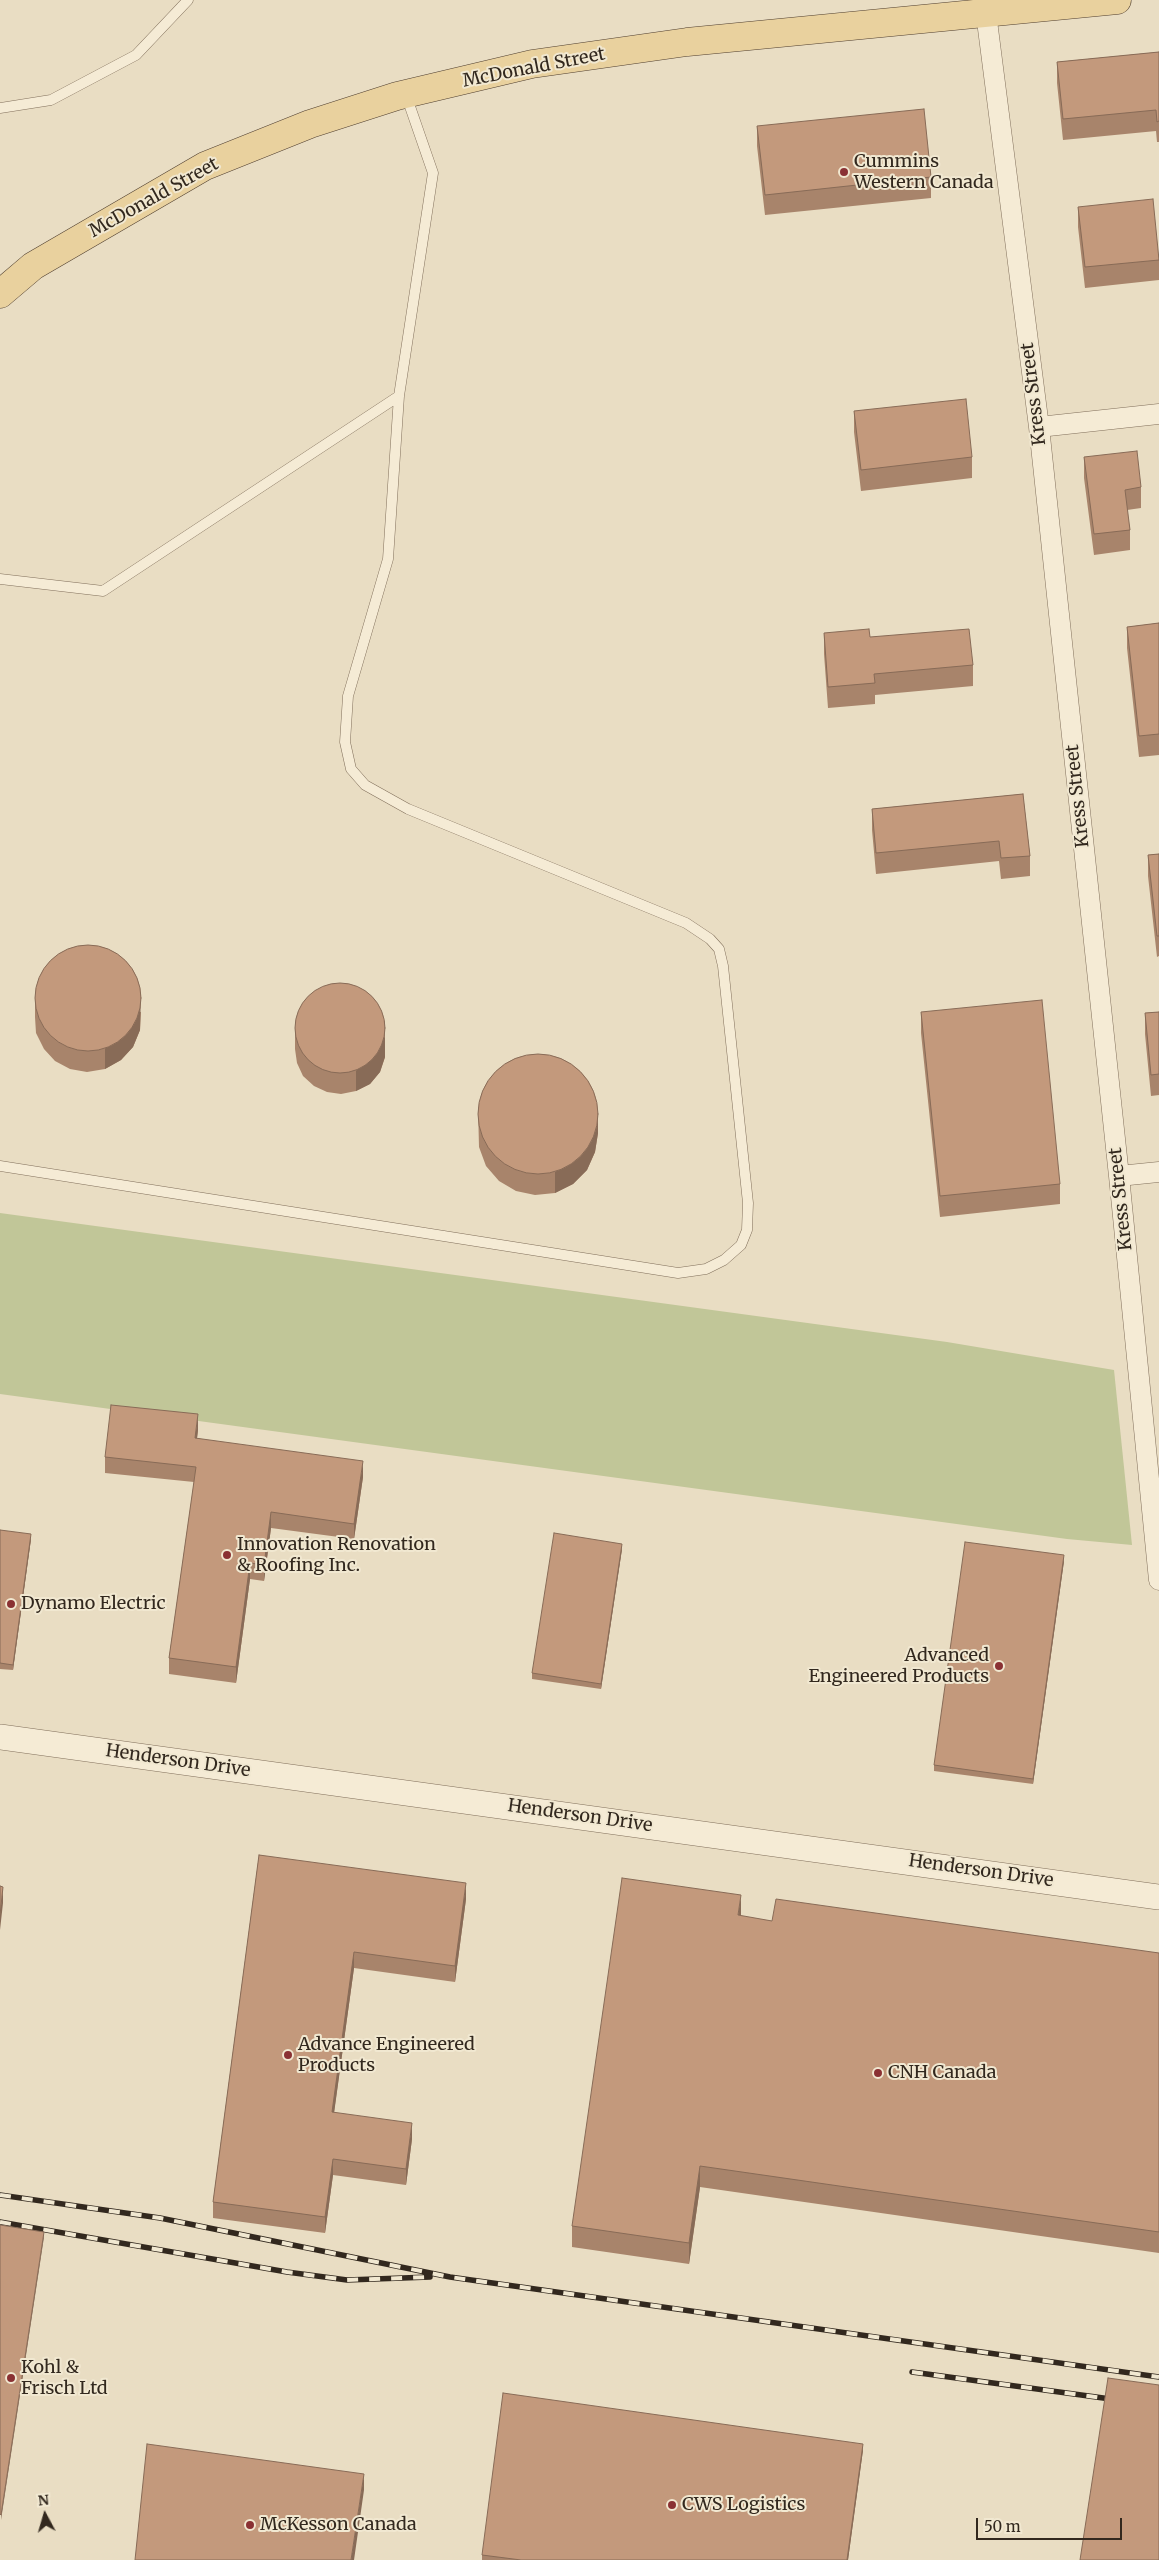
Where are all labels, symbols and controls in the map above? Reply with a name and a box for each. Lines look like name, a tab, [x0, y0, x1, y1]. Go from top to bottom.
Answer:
street label: McDonald Street	[461, 44, 607, 92]
place label: Cummins Western Canada	[854, 151, 994, 193]
street label: McDonald Street	[85, 153, 223, 243]
marker: Cummins Western Canada	[838, 166, 850, 178]
street label: Kress Street	[1017, 341, 1051, 447]
street label: Kress Street	[1062, 743, 1094, 849]
street label: Kress Street	[1105, 1146, 1137, 1252]
place label: Innovation Renovation & Roofing Inc.	[237, 1534, 436, 1576]
marker: Innovation Renovation & Roofing Inc.	[221, 1549, 233, 1561]
place label: Dynamo Electric	[21, 1593, 166, 1615]
marker: Dynamo Electric	[5, 1598, 17, 1610]
place label: Advanced Engineered Products	[808, 1645, 989, 1688]
marker: Advanced Engineered Products	[993, 1660, 1005, 1672]
street label: Henderson Drive	[104, 1740, 252, 1782]
street label: Henderson Drive	[506, 1795, 654, 1837]
street label: Henderson Drive	[907, 1850, 1055, 1892]
place label: Advance Engineered Products	[298, 2034, 475, 2076]
marker: Advance Engineered Products	[282, 2049, 294, 2061]
place label: CNH Canada	[888, 2062, 996, 2084]
marker: CNH Canada	[872, 2067, 884, 2079]
place label: Kohl & Frisch Ltd	[21, 2357, 108, 2400]
marker: Kohl & Frisch Ltd	[5, 2372, 17, 2384]
north arrow	[20, 2490, 70, 2540]
text: N	[37, 2491, 50, 2510]
place label: CWS Logistics	[682, 2494, 805, 2516]
marker: CWS Logistics	[666, 2499, 678, 2511]
scale bar	[979, 2508, 1125, 2540]
place label: McKesson Canada	[260, 2514, 417, 2536]
text: 50 m	[984, 2517, 1021, 2536]
marker: McKesson Canada	[244, 2519, 256, 2531]

